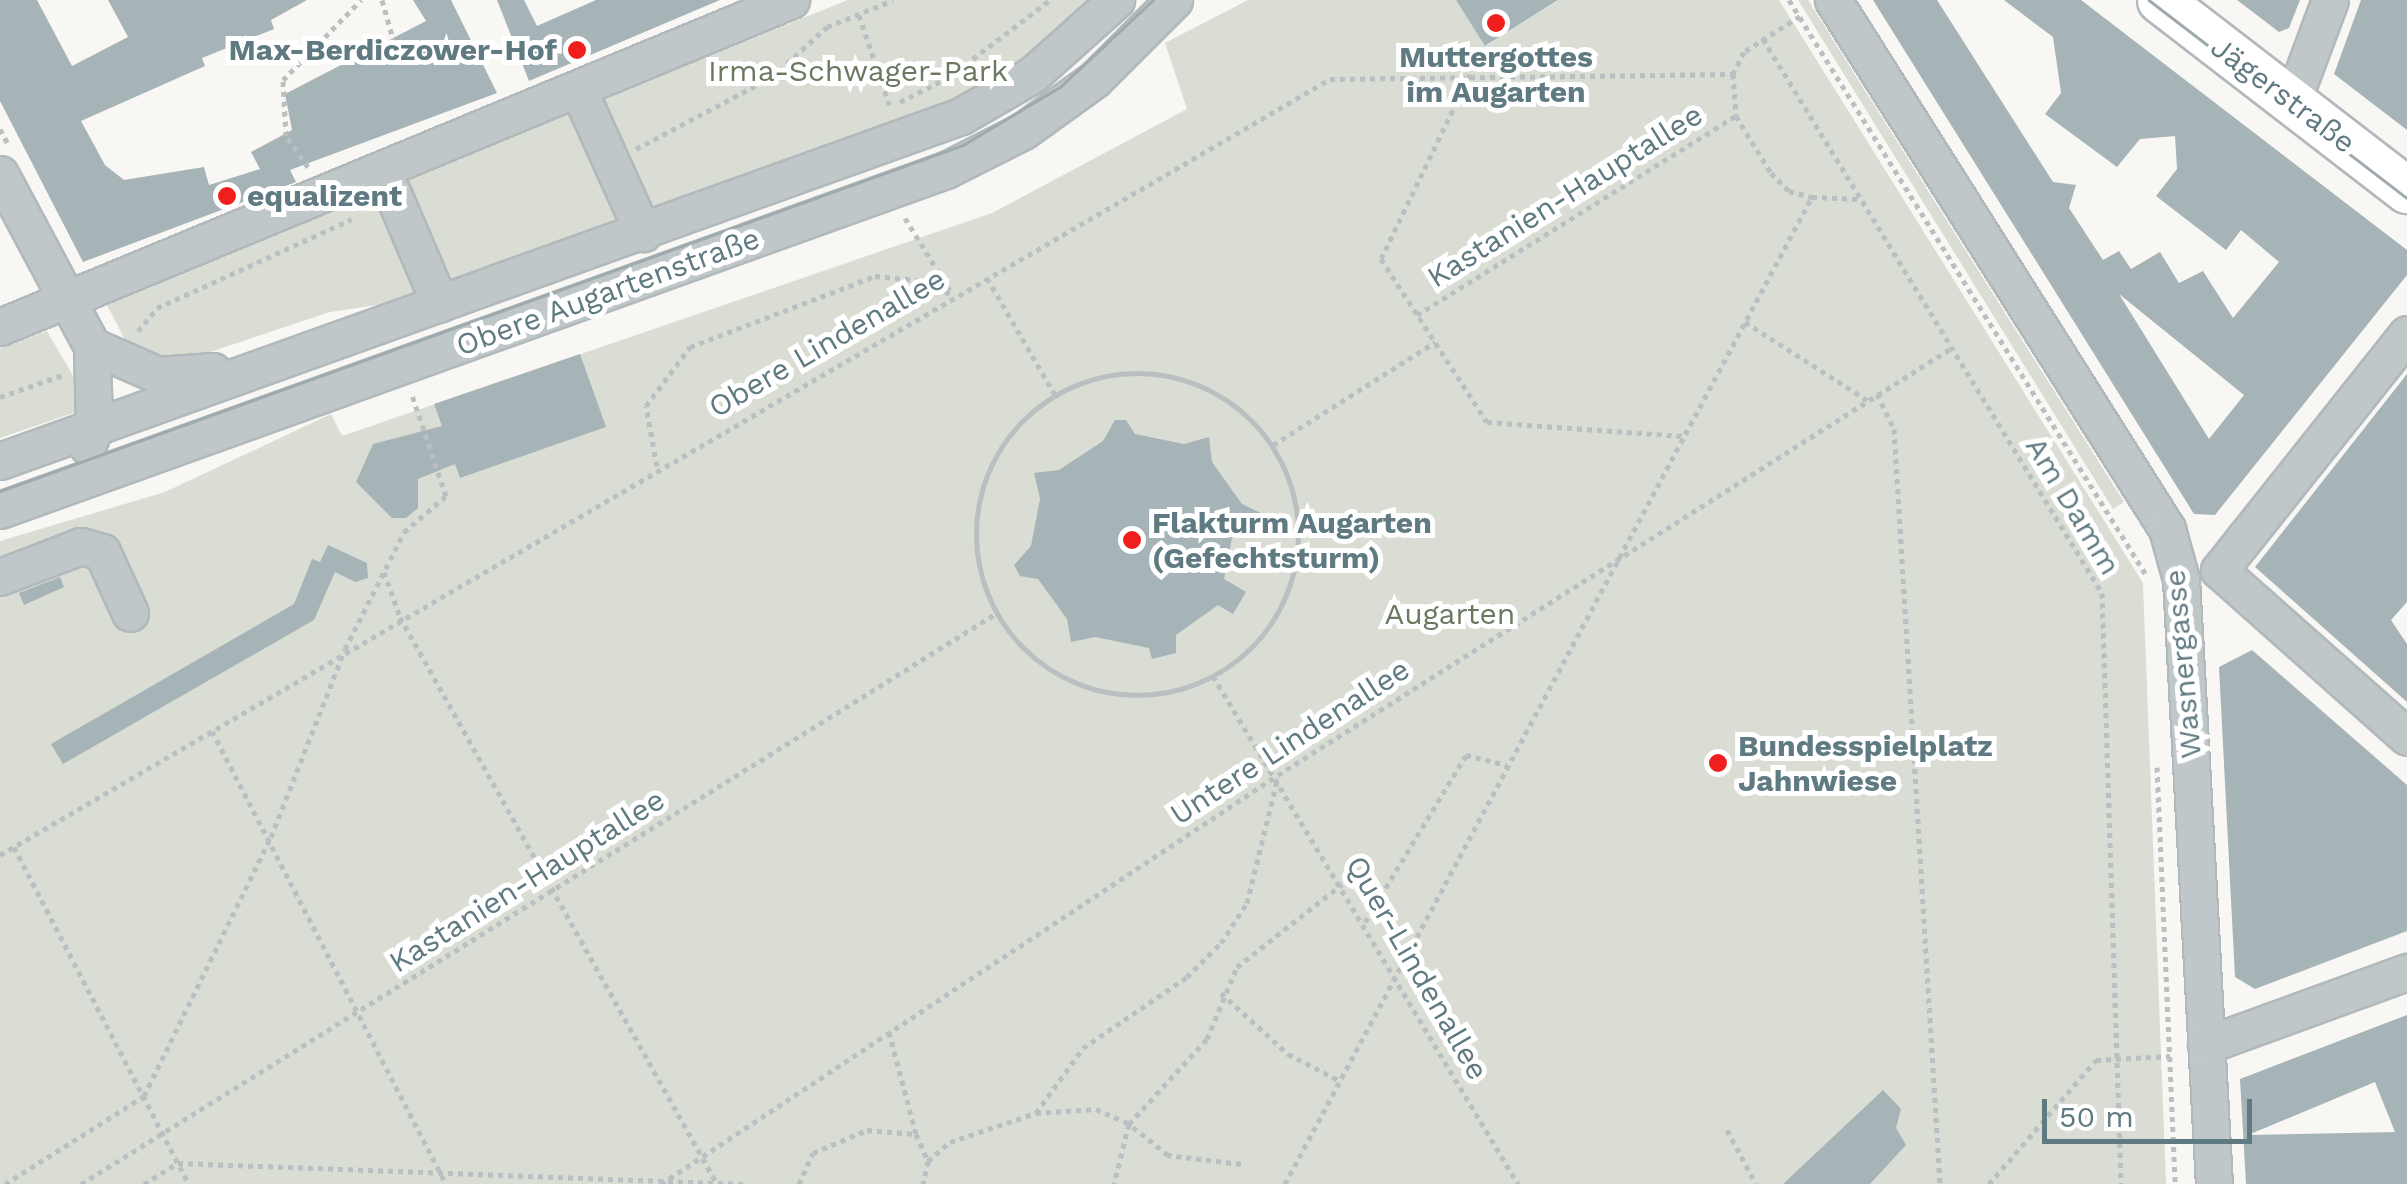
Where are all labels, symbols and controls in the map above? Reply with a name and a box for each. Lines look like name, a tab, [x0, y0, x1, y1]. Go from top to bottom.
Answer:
marker: Muttergottes im Augarten	[1485, 12, 1507, 34]
street label: Jägerstraße	[2204, 29, 2362, 161]
place label: Max-Berdiczower-Hof	[229, 32, 557, 68]
marker: Max-Berdiczower-Hof	[566, 39, 588, 61]
place label: Muttergottes im Augarten	[1399, 39, 1593, 110]
park label: Irma-Schwager-Park	[708, 53, 1008, 89]
street label: Kastanien-Hauptallee	[1421, 97, 1709, 295]
place label: equalizent	[247, 178, 402, 214]
marker: equalizent	[216, 185, 238, 207]
street label: Obere Augartenstraße	[451, 220, 765, 364]
street label: Obere Lindenallee	[702, 261, 952, 425]
street label: Am Damm	[2018, 431, 2128, 581]
place label: Flakturm Augarten (Gefechtsturm)	[1152, 505, 1432, 576]
marker: Flakturm Augarten (Gefechtsturm)	[1121, 529, 1143, 551]
street label: Wasnergasse	[2157, 568, 2209, 760]
park label: Augarten	[1385, 596, 1515, 632]
street label: Untere Lindenallee	[1164, 651, 1416, 833]
place label: Bundesspielplatz Jahnwiese	[1738, 728, 1993, 798]
marker: Bundesspielplatz Jahnwiese	[1707, 752, 1729, 774]
street label: Kastanien-Hauptallee	[383, 782, 671, 980]
street label: Quer-Lindenallee	[1338, 850, 1496, 1086]
scale bar	[2047, 1079, 2257, 1141]
text: 50 m	[2059, 1099, 2134, 1134]

